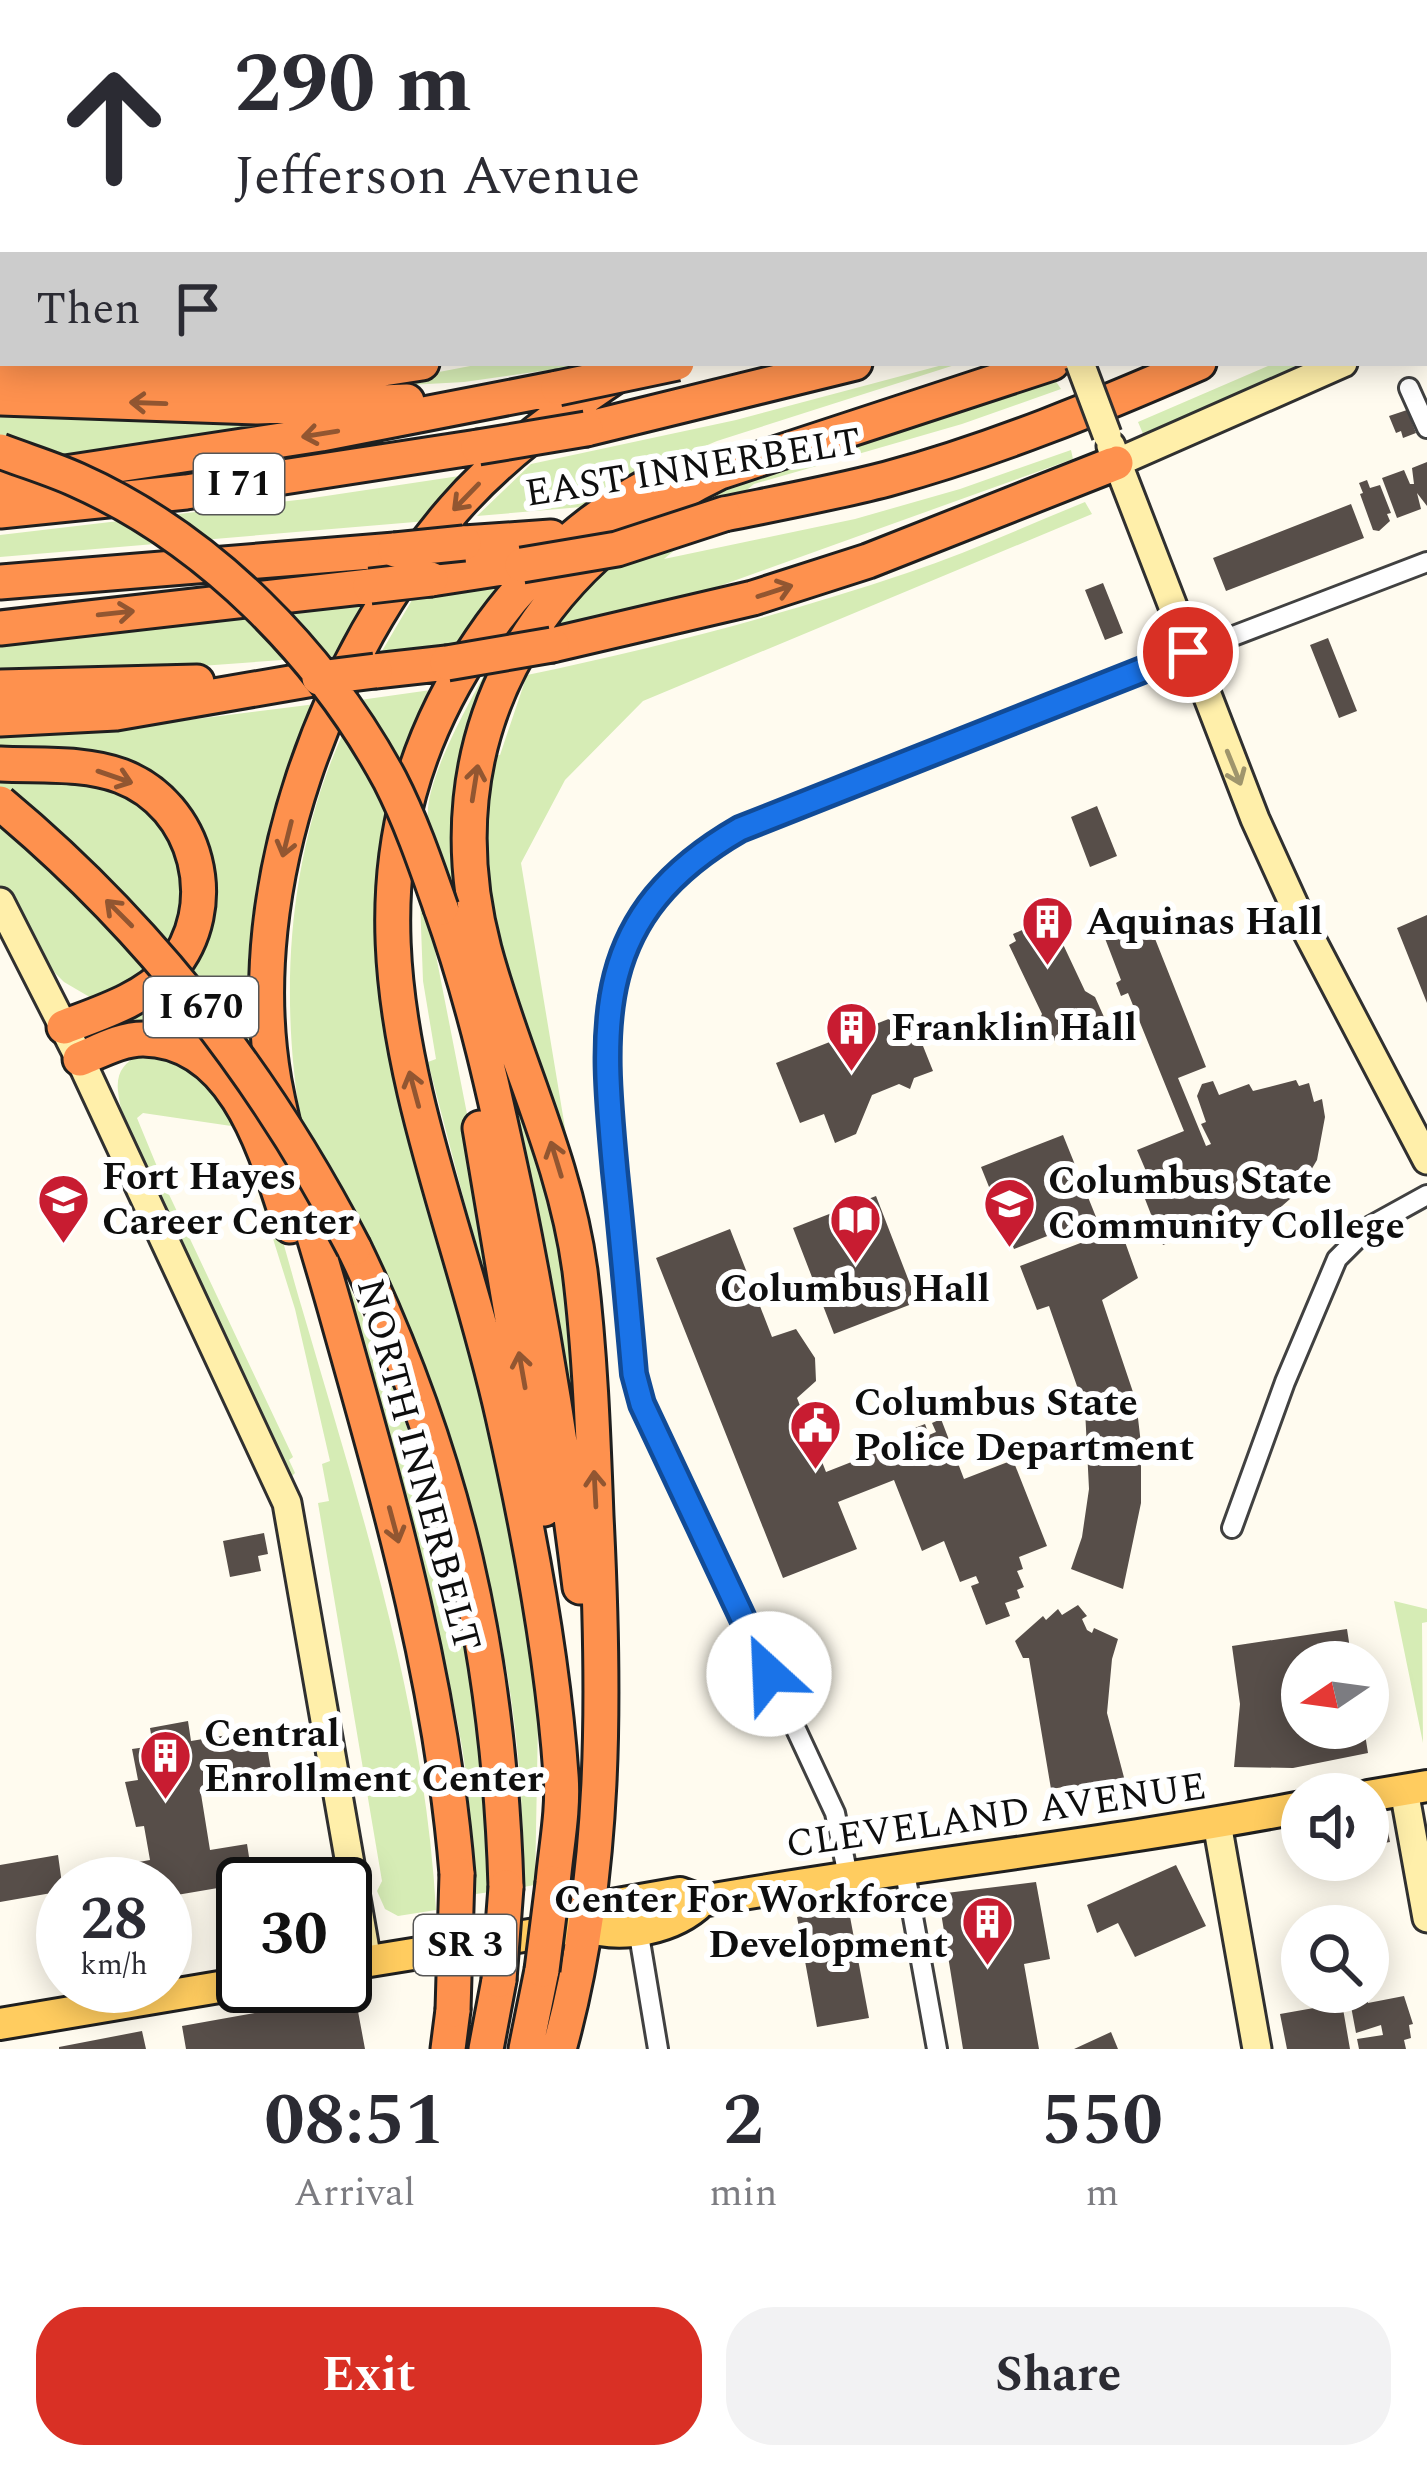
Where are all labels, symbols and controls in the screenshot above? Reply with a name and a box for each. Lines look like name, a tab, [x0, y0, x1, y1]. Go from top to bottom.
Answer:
text: 290 m	[234, 21, 472, 149]
icon: ahead	[36, 48, 192, 204]
text: Jefferson Avenue	[234, 136, 640, 218]
text: Then	[36, 275, 141, 344]
icon: arrive	[165, 276, 231, 342]
one-way arrow	[129, 392, 168, 415]
street label: EAST INNERBELT	[521, 412, 865, 524]
one-way arrow	[301, 424, 340, 447]
road number: I 71	[194, 454, 284, 514]
one-way arrow	[452, 482, 480, 511]
one-way arrow	[755, 578, 793, 600]
one-way arrow	[96, 601, 135, 624]
pin	[1137, 601, 1239, 703]
icon: arrive	[1155, 619, 1221, 685]
one-way arrow	[1225, 749, 1246, 786]
one-way arrow	[464, 764, 487, 803]
one-way arrow	[96, 768, 133, 789]
one-way arrow	[275, 819, 297, 857]
place label: Aquinas Hall	[1086, 893, 1323, 952]
building icon: Aquinas Hall	[1019, 894, 1075, 968]
one-way arrow	[104, 899, 134, 929]
road number: I 670	[144, 977, 258, 1037]
place label: Franklin Hall	[891, 999, 1137, 1058]
building icon: Franklin Hall	[824, 1000, 880, 1074]
one-way arrow	[402, 1071, 424, 1109]
one-way arrow	[543, 1141, 565, 1179]
place label: Fort Hayes Career Center	[102, 1148, 354, 1252]
place label: Columbus State Community College	[1048, 1152, 1405, 1256]
school or university icon: Fort Hayes Career Center	[35, 1171, 91, 1245]
school or university icon: Columbus State Community College	[981, 1175, 1037, 1249]
library icon: Columbus Hall	[827, 1191, 883, 1265]
place label: Columbus Hall	[720, 1260, 990, 1319]
street label: NORTH INNERBELT	[340, 1272, 496, 1658]
one-way arrow	[510, 1352, 533, 1391]
place label: Columbus State Police Department	[854, 1374, 1194, 1478]
public building icon: Columbus State Police Department	[787, 1397, 843, 1471]
one-way arrow	[583, 1470, 606, 1509]
one-way arrow	[384, 1505, 406, 1543]
position arrow	[706, 1611, 832, 1737]
north arrow	[1281, 1641, 1389, 1749]
map controls	[1281, 1641, 1389, 2013]
place label: Central Enrollment Center	[204, 1705, 544, 1809]
building icon: Central Enrollment Center	[137, 1728, 193, 1802]
street label: CLEVELAND AVENUE	[782, 1757, 1210, 1875]
button: sound	[1281, 1773, 1389, 1881]
speed limit sign: 30	[216, 1857, 372, 2013]
place label: Center For Workforce Development	[554, 1871, 948, 1975]
text: 28	[80, 1874, 148, 1966]
building icon: Center For Workforce Development	[959, 1894, 1015, 1968]
button: search	[1281, 1905, 1389, 2013]
road number: SR 3	[414, 1915, 516, 1975]
text: km/h	[80, 1942, 148, 1988]
text: 08:51	[264, 2067, 445, 2176]
text: 2	[723, 2067, 764, 2176]
text: 550	[1042, 2067, 1163, 2176]
text: Arrival	[294, 2164, 415, 2223]
text: min	[709, 2164, 777, 2223]
text: m	[1085, 2164, 1119, 2223]
button: Exit	[36, 2307, 702, 2445]
button: Share	[726, 2307, 1391, 2445]

